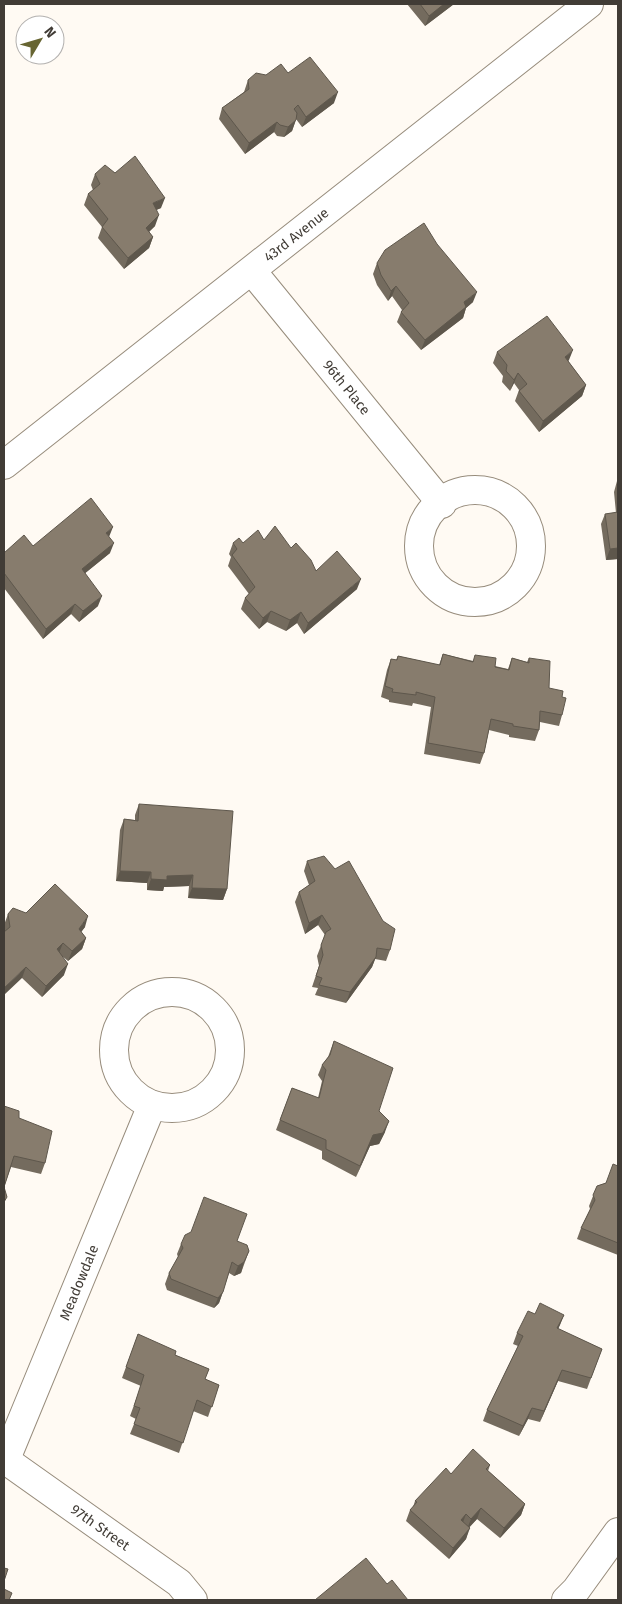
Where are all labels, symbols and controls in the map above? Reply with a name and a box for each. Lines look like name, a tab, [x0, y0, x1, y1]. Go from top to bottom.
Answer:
north arrow	[15, 15, 65, 65]
text: N	[40, 23, 59, 41]
street label: 43rd Avenue	[261, 204, 332, 266]
street label: 96th Place	[319, 357, 374, 418]
street label: Meadowdale	[56, 1242, 102, 1323]
street label: 97th Street	[67, 1501, 134, 1555]

